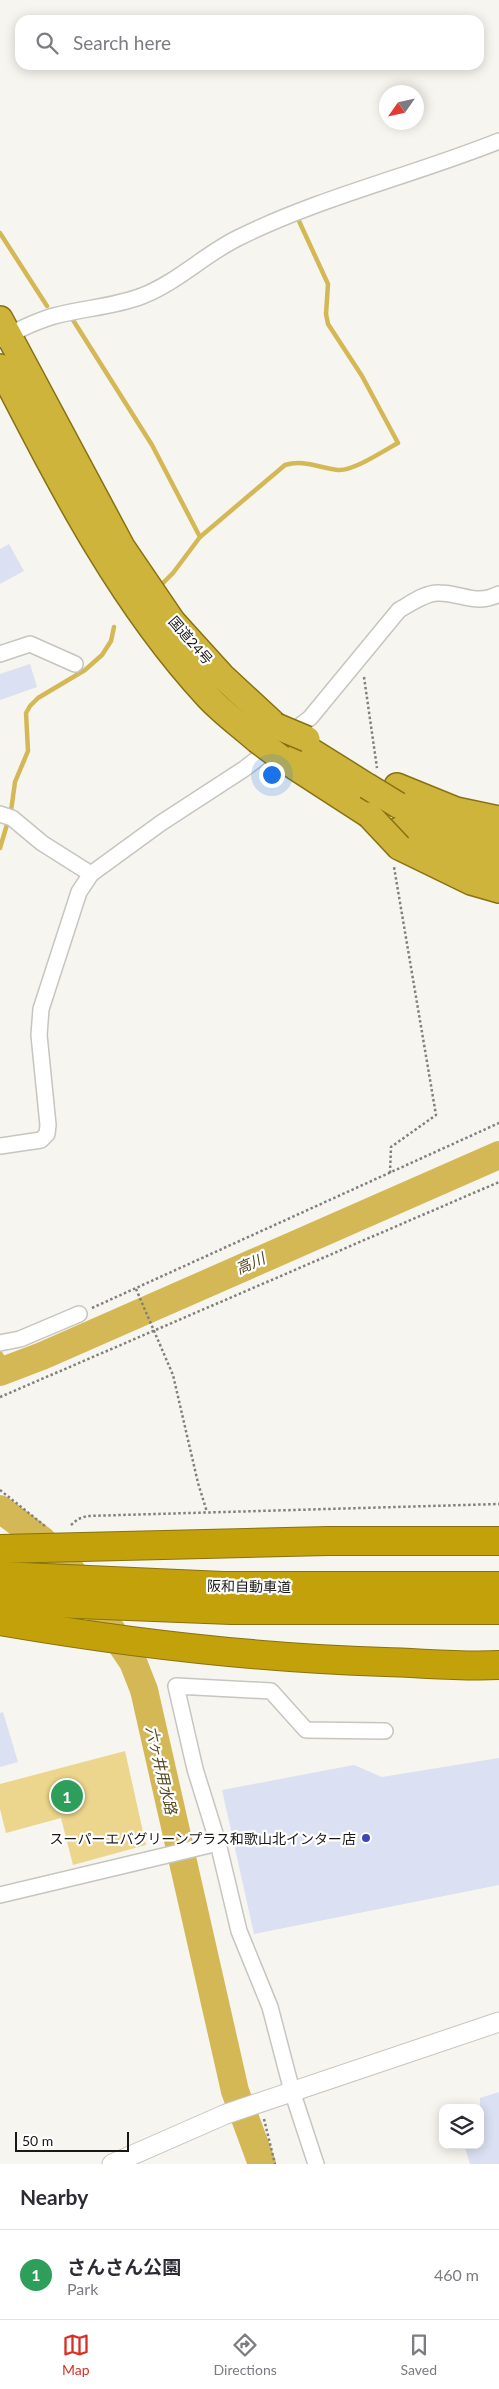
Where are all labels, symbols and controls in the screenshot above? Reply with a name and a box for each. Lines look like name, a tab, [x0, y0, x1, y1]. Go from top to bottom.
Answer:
search box	[15, 15, 484, 70]
icon: search	[33, 29, 61, 57]
text: Search here	[73, 31, 171, 54]
north arrow	[379, 85, 424, 130]
street label: 国道24号	[165, 612, 217, 668]
your location	[259, 762, 285, 788]
water label: 高川	[233, 1248, 269, 1277]
street label: 阪和自動車道	[207, 1577, 291, 1595]
water label: 六ヶ井用水路	[143, 1724, 181, 1818]
pin: 1	[51, 1777, 83, 1815]
place label: スーパーエバグリーンプラス和歌山北インター店	[50, 1830, 356, 1847]
marker: スーパーエバグリーンプラス和歌山北インター店	[360, 1832, 372, 1844]
map controls	[439, 2104, 484, 2149]
button: layers	[439, 2104, 484, 2149]
scale bar	[15, 2129, 129, 2152]
text: 50 m	[22, 2132, 53, 2149]
text: Nearby	[20, 2184, 88, 2209]
text: さんさん公園	[67, 2255, 181, 2278]
text: 1	[31, 2265, 41, 2284]
text: 460 m	[434, 2265, 479, 2284]
text: Park	[67, 2279, 98, 2298]
tab: Map	[62, 2331, 90, 2378]
tab: Directions	[214, 2331, 277, 2378]
tab: Saved	[401, 2331, 437, 2378]

